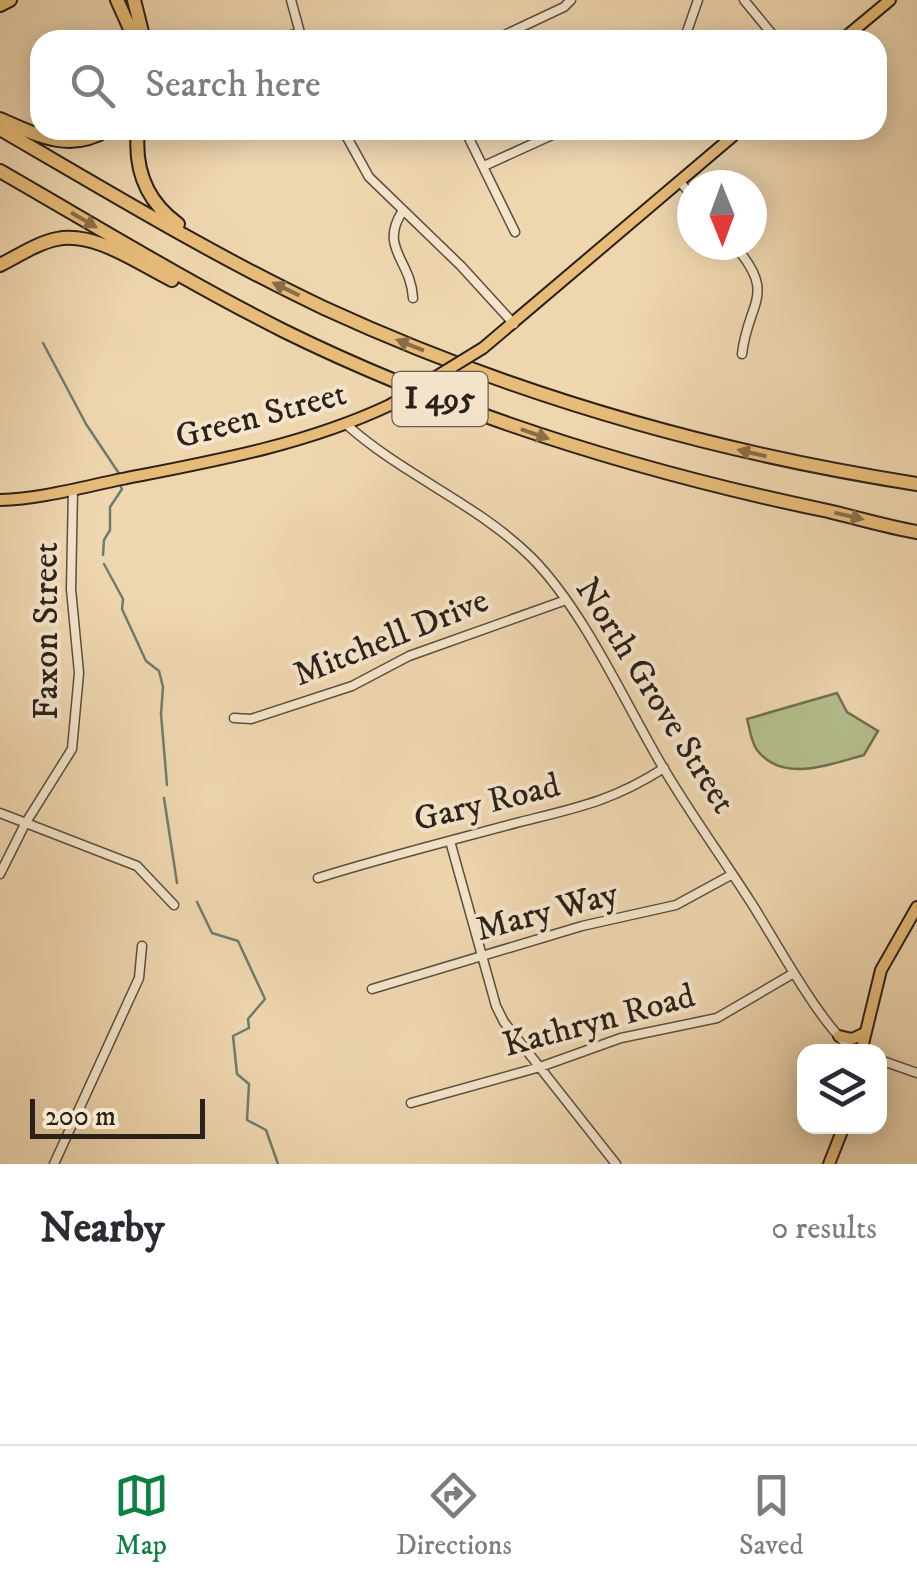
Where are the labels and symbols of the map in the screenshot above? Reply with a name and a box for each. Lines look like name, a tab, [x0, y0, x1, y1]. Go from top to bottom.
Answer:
north arrow	[677, 170, 767, 260]
one-way arrow	[70, 211, 98, 228]
one-way arrow	[271, 281, 300, 298]
one-way arrow	[394, 336, 424, 352]
street label: Green Street	[171, 372, 351, 460]
road number: I 495	[392, 372, 488, 426]
one-way arrow	[520, 428, 550, 443]
one-way arrow	[736, 445, 767, 460]
one-way arrow	[834, 509, 865, 524]
street label: Faxon Street	[25, 542, 69, 720]
street label: North Grove Street	[565, 570, 745, 822]
street label: Mitchell Drive	[287, 579, 495, 697]
street label: Gary Road	[409, 764, 565, 842]
street label: Mary Way	[471, 872, 623, 952]
street label: Kathryn Road	[498, 974, 700, 1068]
scale bar	[30, 1094, 205, 1138]

